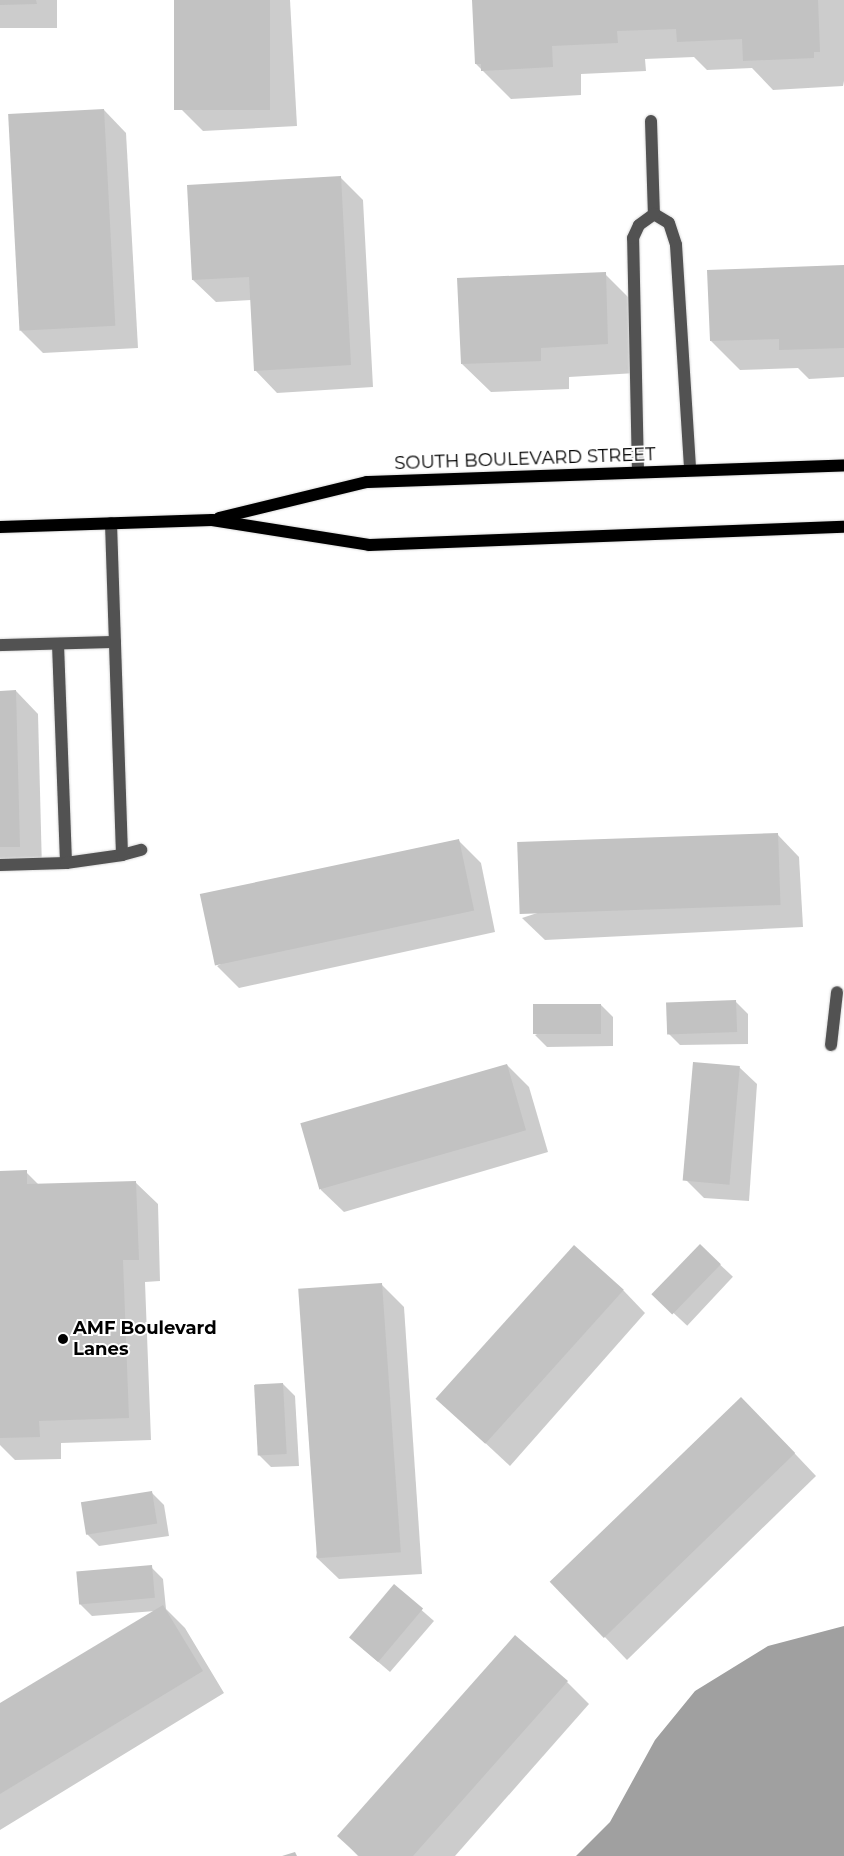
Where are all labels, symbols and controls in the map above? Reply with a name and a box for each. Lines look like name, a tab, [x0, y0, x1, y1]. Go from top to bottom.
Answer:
street label: SOUTH BOULEVARD STREET	[394, 444, 656, 474]
place label: AMF Boulevard Lanes	[73, 1318, 217, 1360]
marker: AMF Boulevard Lanes	[57, 1333, 69, 1345]

